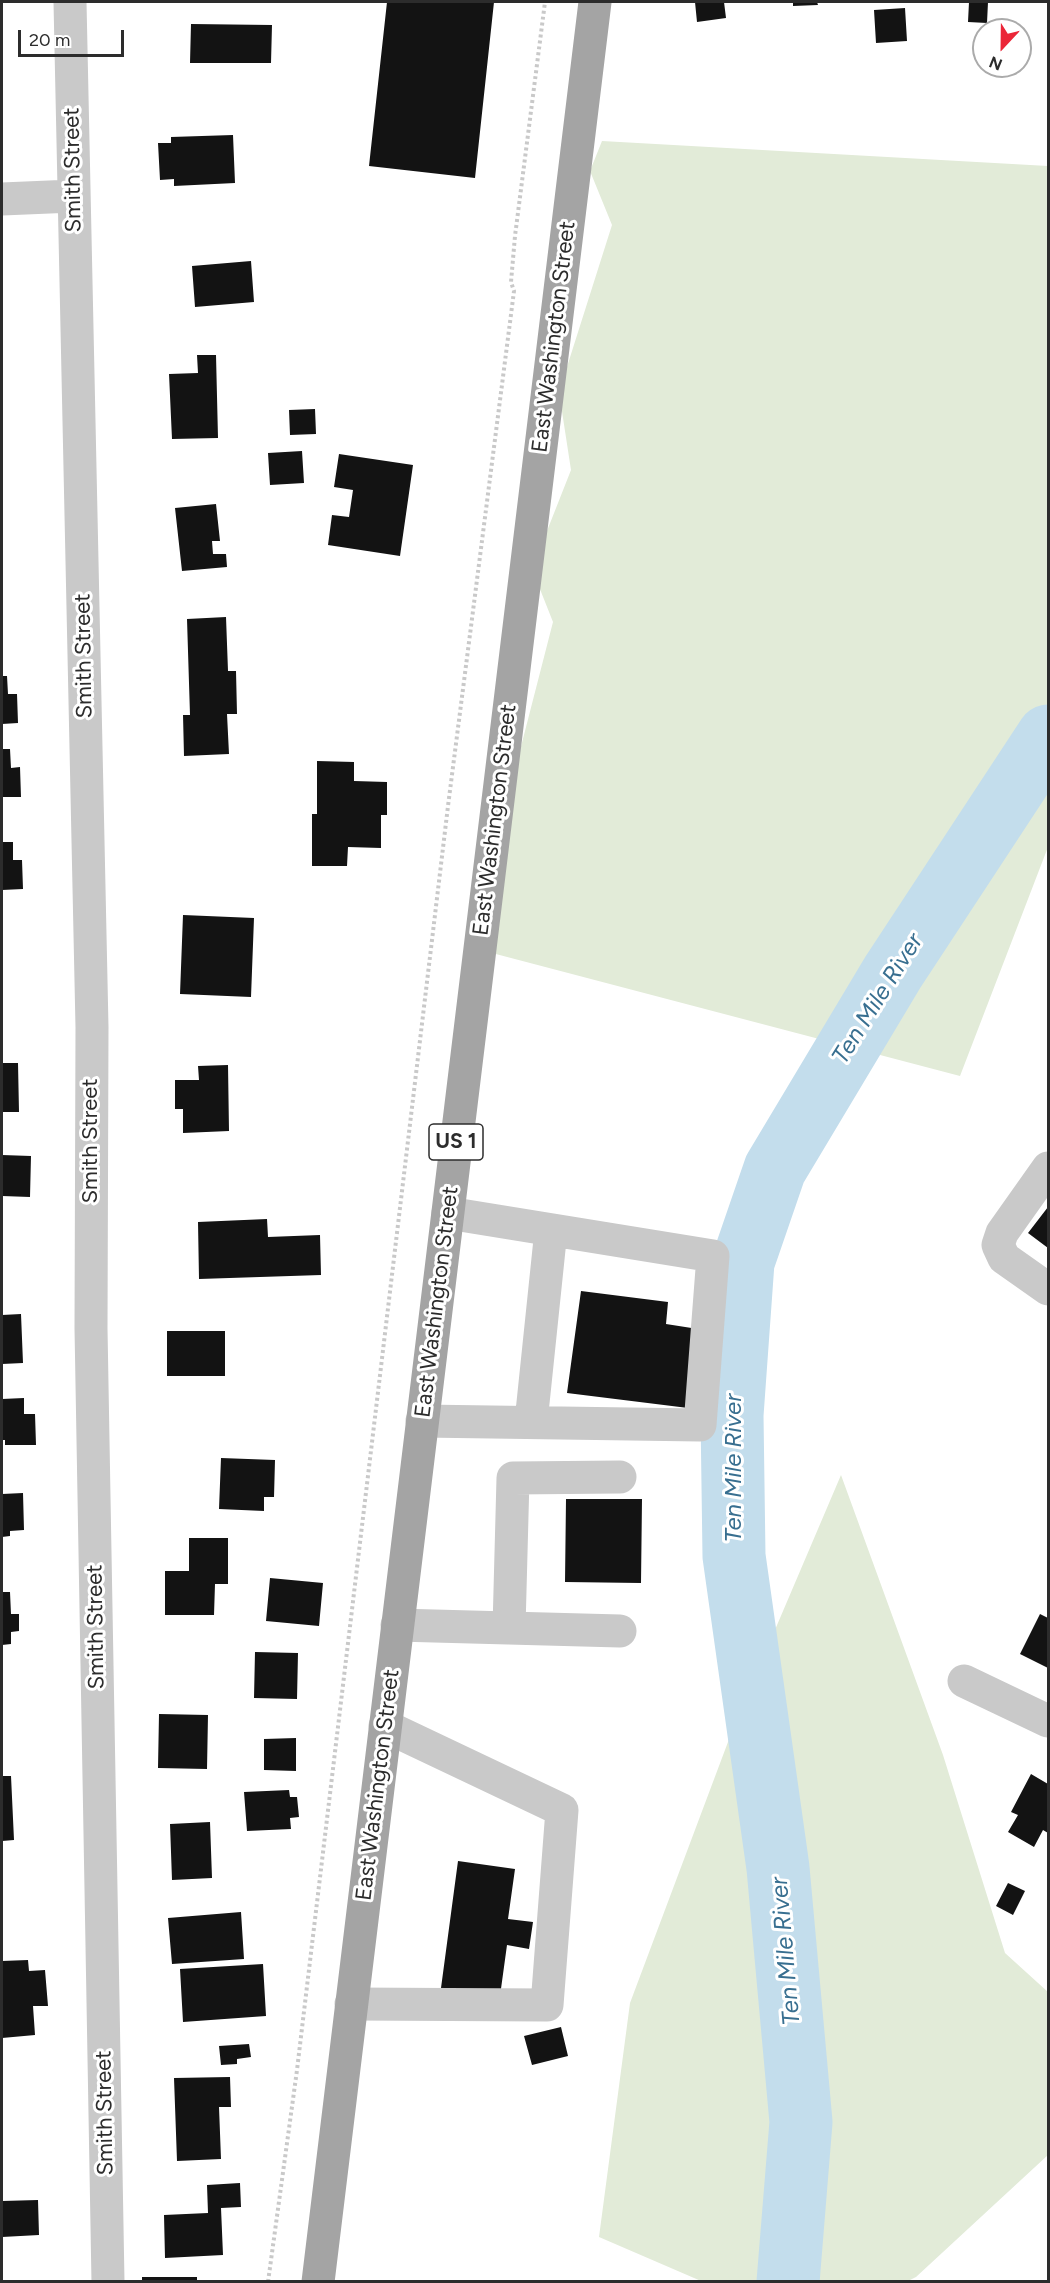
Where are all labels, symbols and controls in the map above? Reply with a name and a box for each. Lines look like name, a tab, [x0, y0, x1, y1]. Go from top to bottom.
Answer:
scale bar	[21, 18, 128, 56]
north arrow	[972, 18, 1032, 78]
text: 20 m	[29, 29, 70, 51]
text: N	[987, 52, 1005, 74]
street label: Smith Street	[59, 107, 87, 233]
street label: East Washington Street	[527, 220, 581, 454]
street label: Smith Street	[70, 593, 98, 719]
street label: East Washington Street	[468, 703, 522, 937]
water label: Ten Mile River	[826, 928, 930, 1070]
street label: Smith Street	[78, 1079, 104, 1203]
road number: US 1	[429, 1124, 483, 1160]
street label: East Washington Street	[410, 1185, 464, 1419]
water label: Ten Mile River	[720, 1394, 748, 1542]
street label: Smith Street	[82, 1564, 110, 1690]
street label: East Washington Street	[351, 1668, 405, 1902]
water label: Ten Mile River	[765, 1876, 807, 2026]
street label: Smith Street	[91, 2050, 119, 2176]

